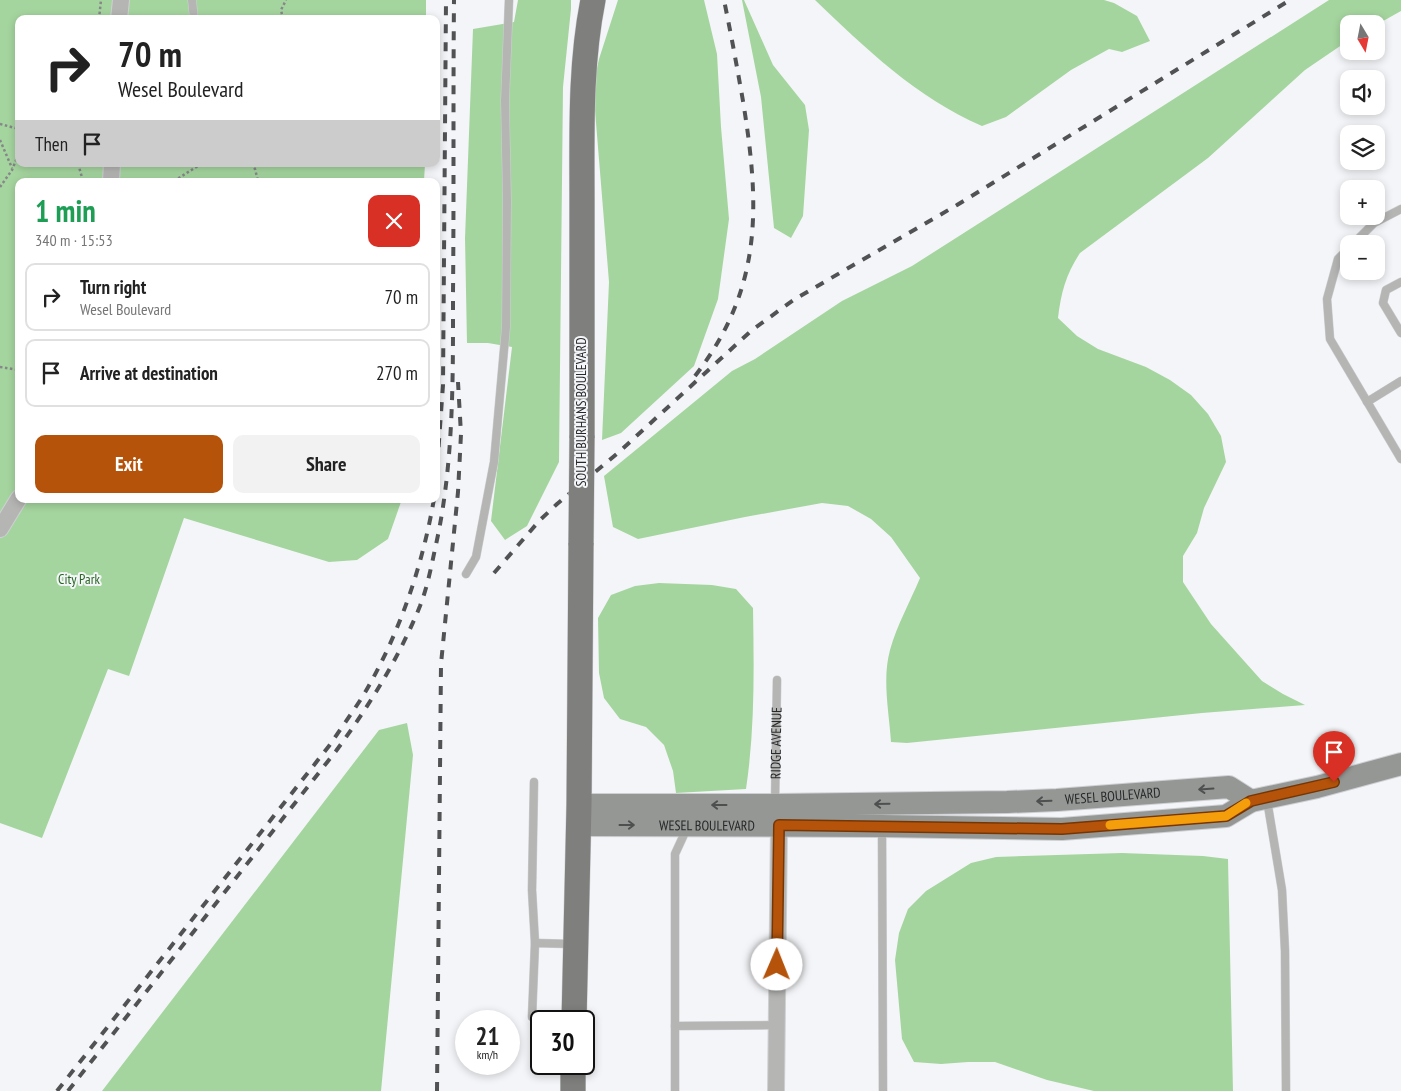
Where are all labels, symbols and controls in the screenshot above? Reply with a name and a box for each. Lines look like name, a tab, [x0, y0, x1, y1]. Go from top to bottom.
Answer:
north arrow	[1340, 15, 1385, 60]
map controls	[1340, 15, 1385, 280]
text: 70 m	[118, 31, 182, 77]
icon: right	[35, 35, 100, 100]
button: sound	[1340, 70, 1385, 115]
text: Wesel Boulevard	[118, 75, 244, 103]
button: layers	[1340, 125, 1385, 170]
icon: arrive	[78, 130, 106, 158]
text: Then	[35, 132, 68, 156]
button: +	[1340, 180, 1385, 225]
text: 1 min	[35, 191, 96, 230]
button: close	[368, 195, 420, 247]
text: 340 m · 15:53	[35, 230, 113, 250]
button: −	[1340, 235, 1385, 280]
text: Turn right	[80, 275, 146, 299]
icon: right	[37, 283, 65, 311]
text: 70 m	[385, 285, 418, 309]
text: Wesel Boulevard	[80, 299, 171, 319]
street label: SOUTH BURHANS BOULEVARD	[572, 338, 590, 486]
icon: arrive	[37, 359, 65, 387]
text: Arrive at destination	[80, 361, 218, 385]
text: 270 m	[376, 361, 418, 385]
button: Exit	[35, 435, 223, 493]
button: Share	[233, 435, 420, 493]
park label: City Park	[58, 570, 100, 588]
street label: RIDGE AVENUE	[766, 707, 786, 779]
pin	[1313, 731, 1355, 782]
icon: arrive	[1320, 738, 1348, 766]
street label: WESEL BOULEVARD	[1064, 783, 1161, 808]
one-way arrow	[1199, 784, 1215, 793]
one-way arrow	[1037, 796, 1053, 805]
one-way arrow	[874, 799, 890, 809]
one-way arrow	[712, 800, 728, 810]
street label: WESEL BOULEVARD	[659, 816, 755, 835]
one-way arrow	[618, 820, 635, 830]
position arrow	[750, 938, 802, 990]
speed limit sign: 30	[530, 1010, 595, 1075]
text: 21	[476, 1020, 499, 1052]
text: km/h	[477, 1047, 498, 1062]

